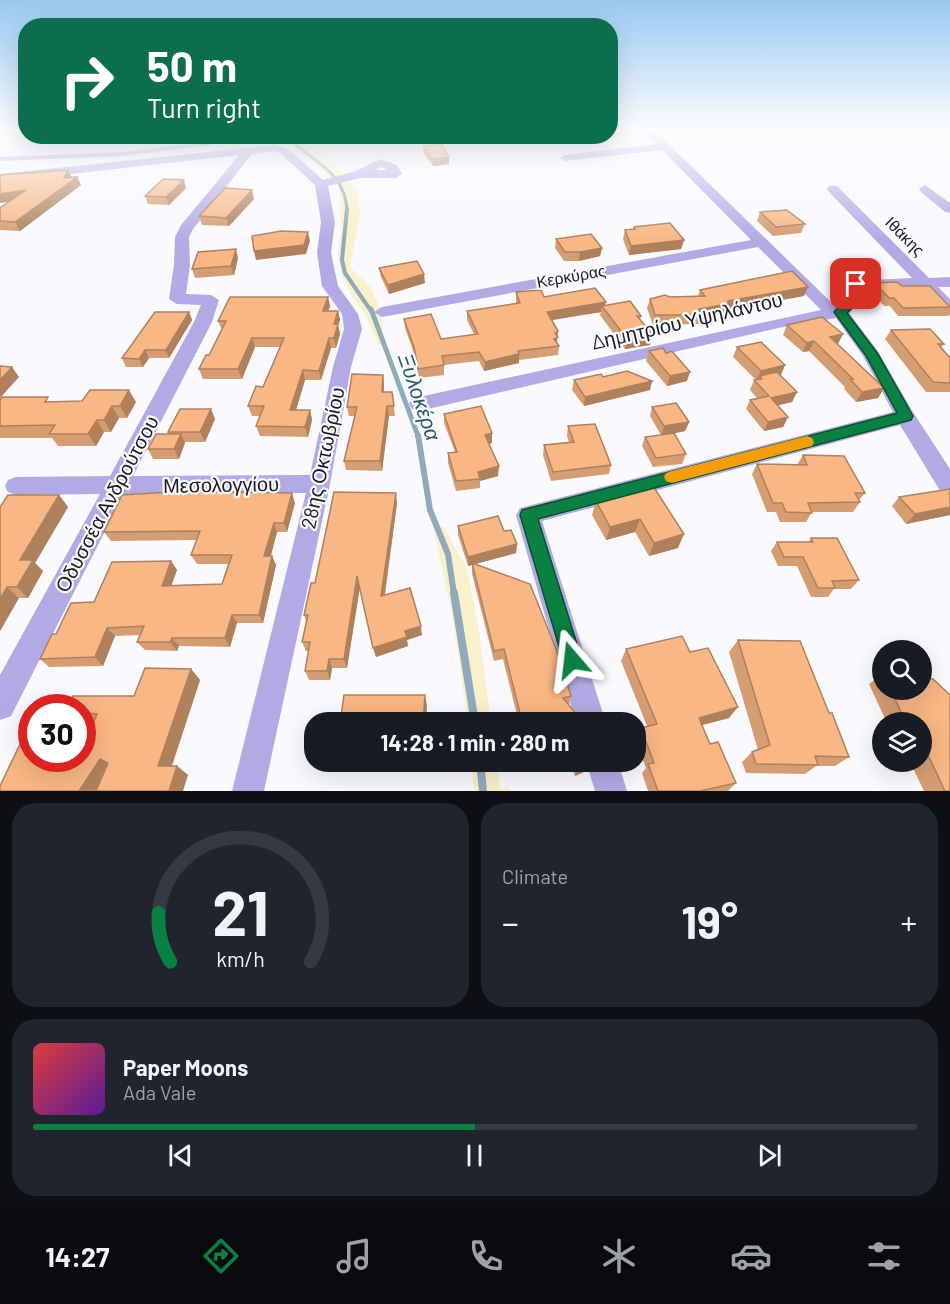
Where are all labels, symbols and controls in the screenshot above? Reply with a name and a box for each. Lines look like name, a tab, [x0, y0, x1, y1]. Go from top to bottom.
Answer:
text: 50 m	[147, 40, 237, 90]
icon: right	[48, 42, 126, 120]
text: Turn right	[147, 91, 261, 123]
street label: Ιθάκης	[882, 212, 929, 259]
pin	[830, 258, 881, 309]
street label: Κερκύρας	[535, 260, 607, 291]
icon: arrive	[839, 267, 872, 300]
street label: Δημητρίου Υψηλάντου	[589, 286, 785, 354]
water label: Ξυλοκέρα	[394, 349, 447, 444]
street label: 28ης Οκτωβρίου	[295, 385, 349, 531]
street label: Οδυσσέα Ανδρούτσου	[49, 411, 163, 596]
street label: Μεσολογγίου	[163, 471, 279, 497]
position arrow	[540, 628, 604, 692]
map controls	[872, 640, 932, 772]
button: search	[872, 640, 932, 700]
speed limit sign: 30	[18, 694, 96, 772]
button: layers	[872, 712, 932, 772]
text: 14:28 · 1 min · 280 m	[380, 729, 570, 755]
text: Climate	[502, 864, 568, 888]
text: 21	[212, 874, 269, 948]
text: 19°	[681, 894, 738, 948]
text: −	[502, 902, 519, 942]
text: +	[901, 902, 917, 942]
text: km/h	[216, 946, 265, 971]
text: Paper Moons	[123, 1054, 248, 1080]
text: Ada Vale	[123, 1080, 196, 1104]
icon: previous	[164, 1139, 197, 1172]
icon: pause	[458, 1139, 491, 1172]
icon: next	[753, 1139, 786, 1172]
icon: directions	[200, 1235, 242, 1277]
icon: music	[333, 1235, 375, 1277]
icon: phone	[465, 1235, 507, 1277]
icon: climate	[598, 1235, 640, 1277]
icon: car	[730, 1235, 772, 1277]
icon: filters	[863, 1235, 905, 1277]
text: 14:27	[45, 1240, 110, 1272]

